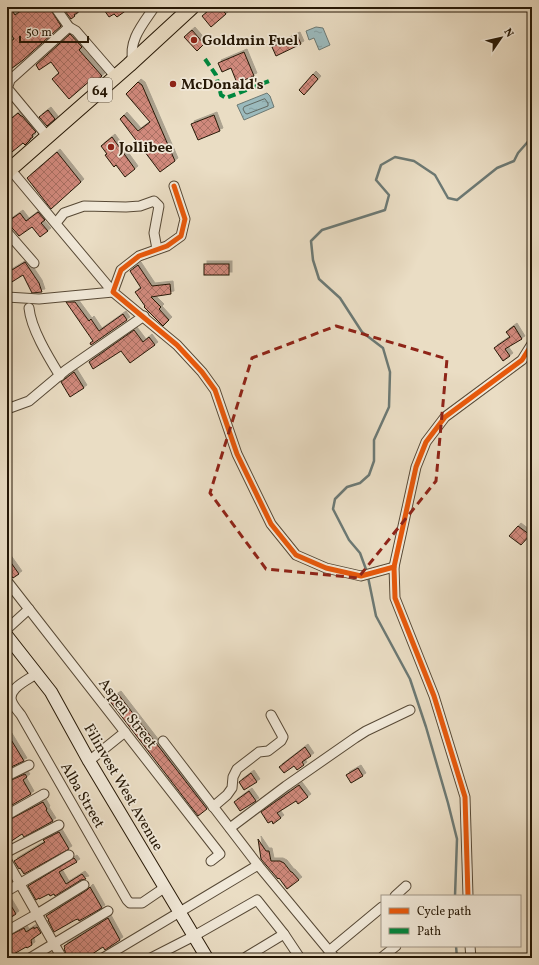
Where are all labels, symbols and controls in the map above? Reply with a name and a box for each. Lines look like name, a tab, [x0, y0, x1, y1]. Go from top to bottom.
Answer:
scale bar	[20, 18, 88, 44]
north arrow	[481, 18, 521, 58]
text: 50 m	[26, 25, 52, 41]
text: N	[500, 26, 517, 41]
place label: Goldmin Fuel	[202, 31, 298, 52]
marker: Goldmin Fuel	[189, 35, 199, 45]
place label: McDonald's	[181, 75, 264, 96]
road number: 64	[88, 78, 112, 102]
marker: McDonald's	[168, 79, 178, 89]
place label: Jollibee	[118, 138, 173, 159]
marker: Jollibee	[106, 142, 116, 152]
street label: Aspen Street	[93, 674, 161, 753]
street label: Filinvest West Avenue	[78, 720, 168, 855]
street label: Alba Street	[54, 759, 109, 833]
legend	[381, 895, 521, 947]
text: Cycle path	[417, 904, 472, 920]
text: Path	[417, 924, 441, 940]

